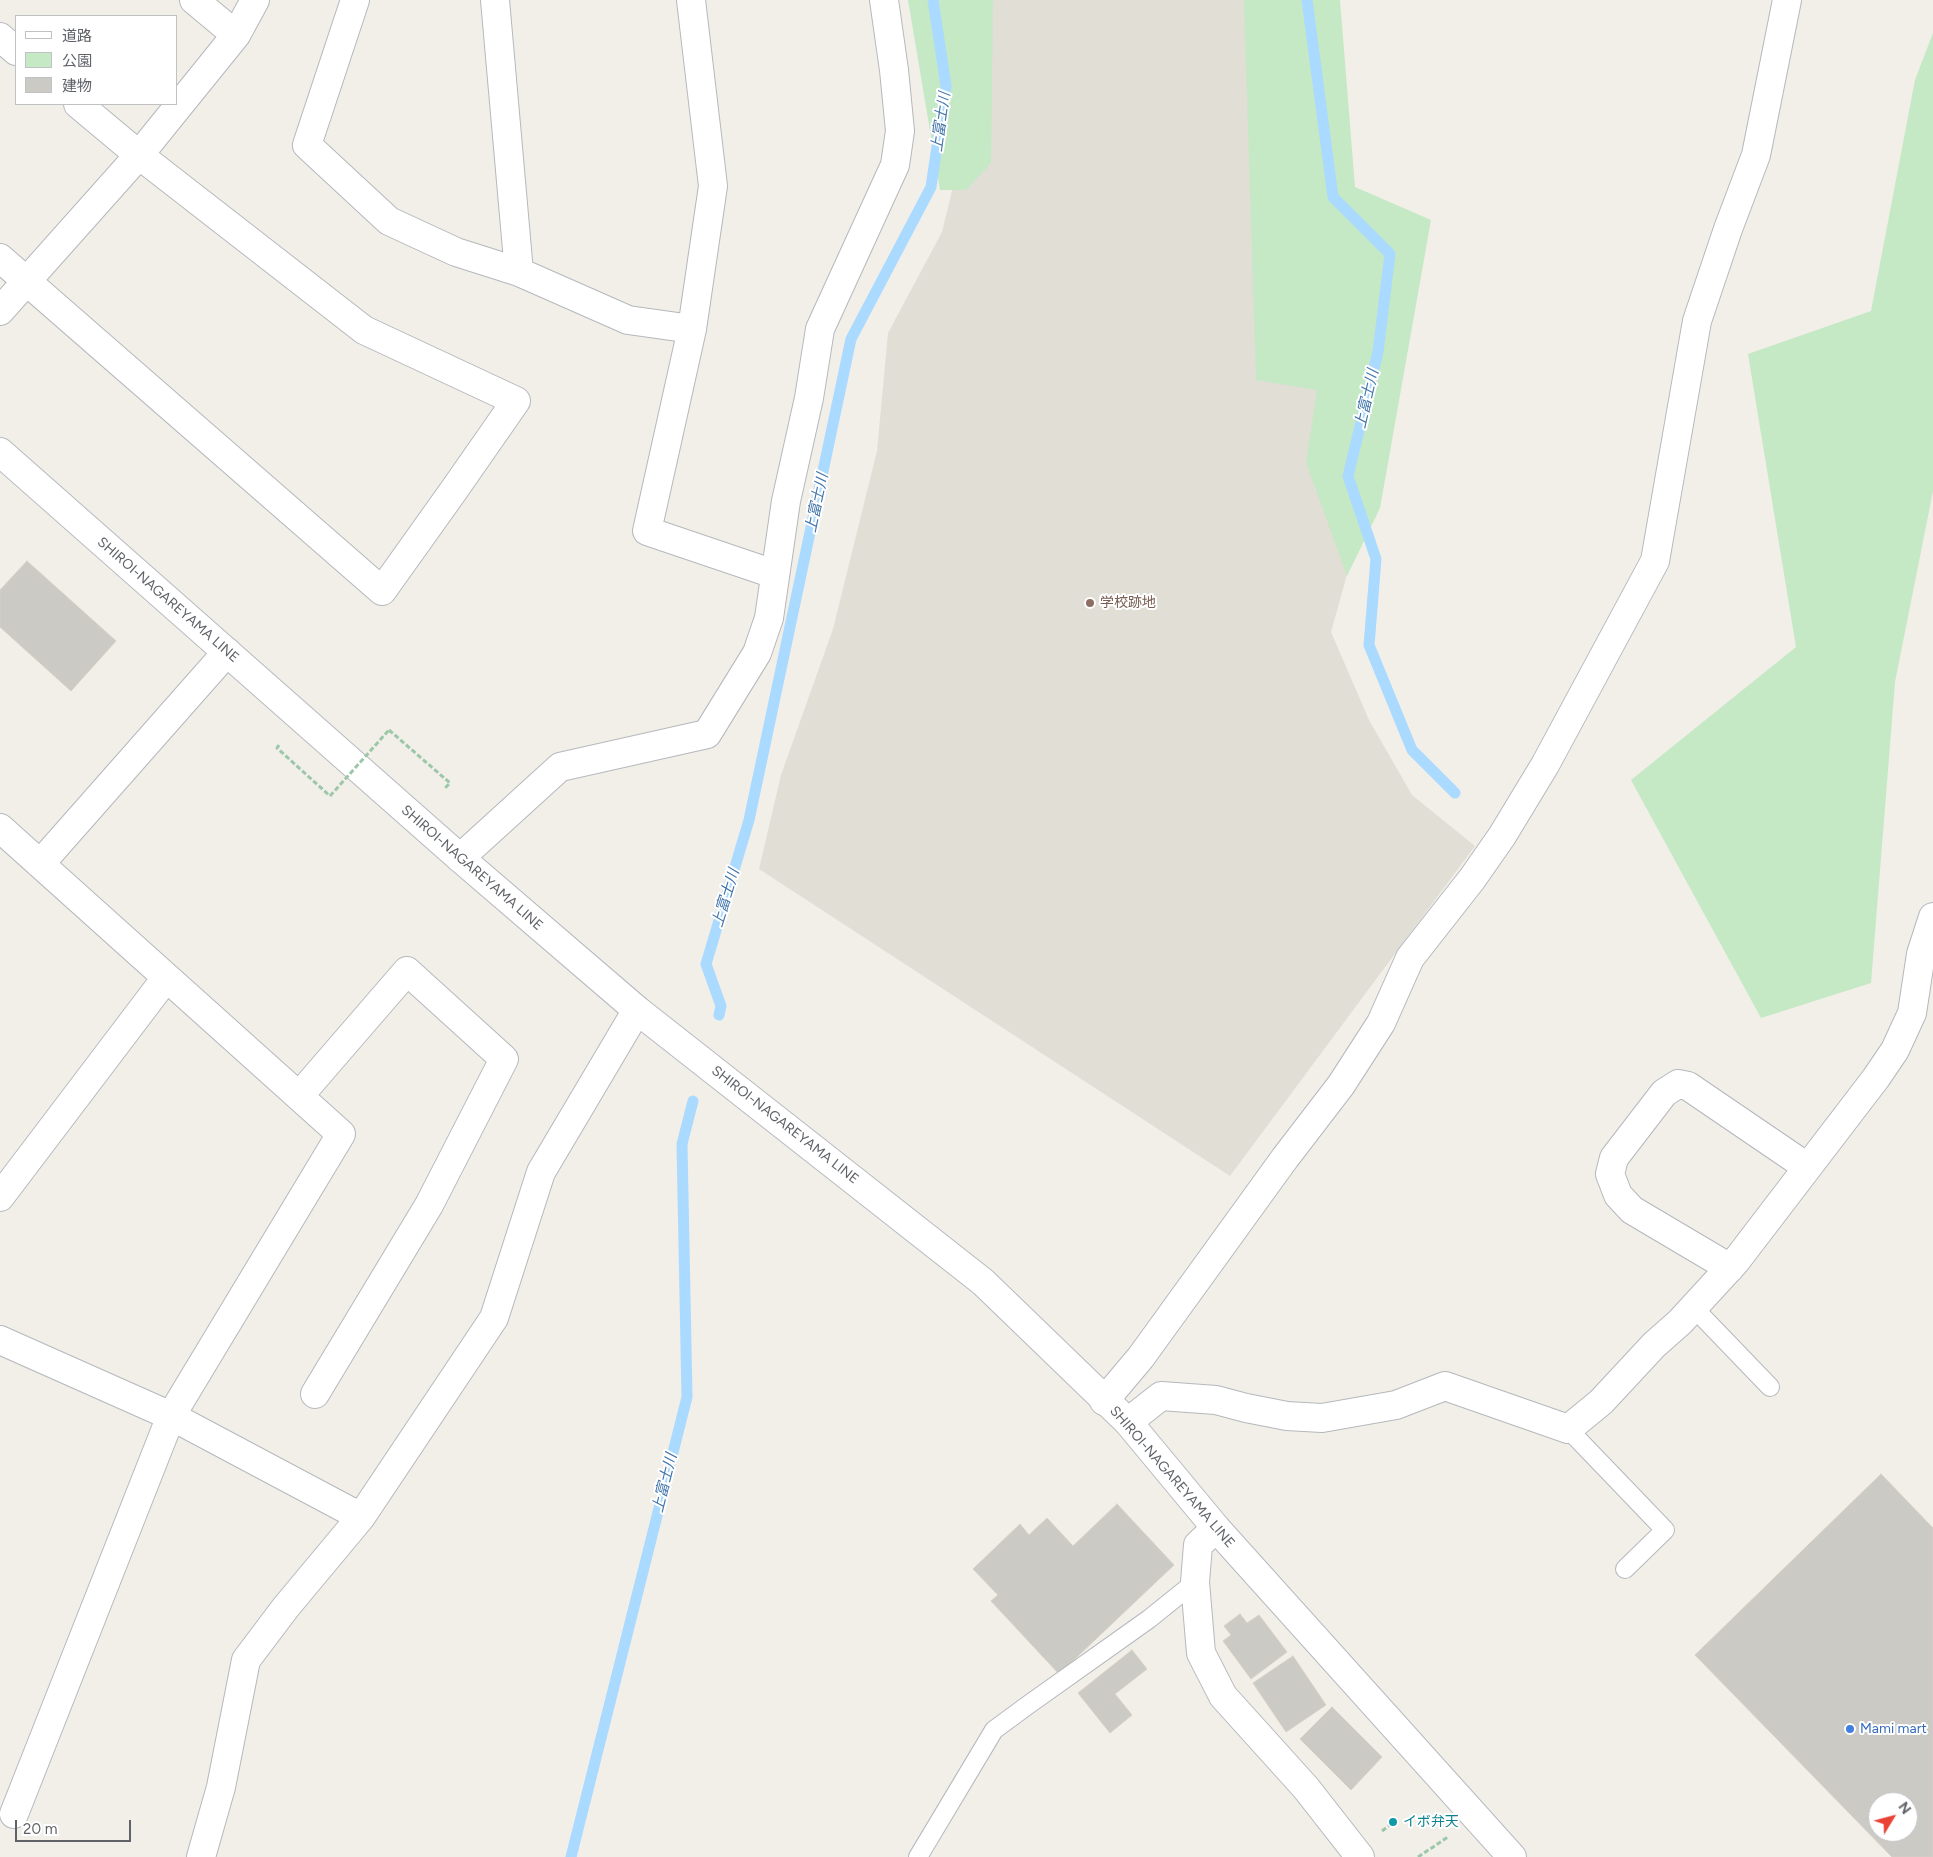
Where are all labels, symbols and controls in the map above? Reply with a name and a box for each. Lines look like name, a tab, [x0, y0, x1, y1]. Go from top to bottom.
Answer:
legend	[15, 15, 178, 105]
text: 道路	[62, 27, 92, 45]
text: 公園	[62, 52, 92, 70]
text: 建物	[62, 77, 92, 95]
water label: 上富士川	[928, 91, 954, 153]
water label: 上富士川	[1351, 368, 1383, 430]
water label: 上富士川	[802, 472, 832, 534]
street label: SHIROI-NAGAREYAMA LINE	[94, 534, 242, 666]
place label: 学校跡地	[1100, 595, 1156, 611]
marker: 学校跡地	[1084, 597, 1096, 609]
street label: SHIROI-NAGAREYAMA LINE	[398, 802, 546, 934]
water label: 上富士川	[709, 867, 743, 929]
street label: SHIROI-NAGAREYAMA LINE	[708, 1062, 862, 1188]
street label: SHIROI-NAGAREYAMA LINE	[1106, 1403, 1238, 1551]
water label: 上富士川	[649, 1452, 681, 1514]
place label: Mami mart	[1860, 1721, 1927, 1737]
marker: Mami mart	[1844, 1723, 1856, 1735]
north arrow	[1868, 1792, 1918, 1842]
text: N	[1895, 1799, 1915, 1818]
scale bar	[18, 1810, 134, 1842]
place label: イボ弁天	[1403, 1814, 1459, 1830]
marker: イボ弁天	[1387, 1816, 1399, 1828]
text: 20 m	[23, 1820, 57, 1838]

